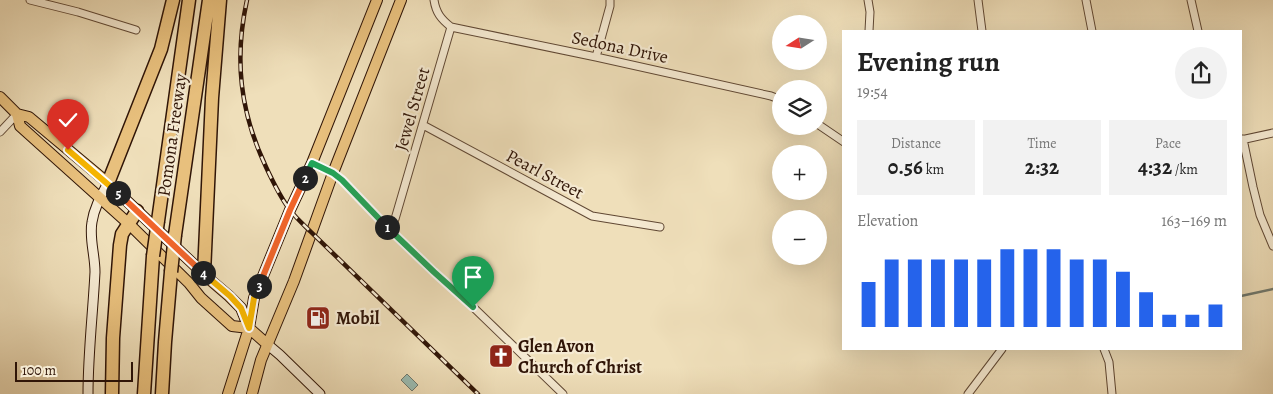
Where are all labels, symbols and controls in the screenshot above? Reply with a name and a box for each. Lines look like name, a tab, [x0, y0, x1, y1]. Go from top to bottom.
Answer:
north arrow	[772, 15, 828, 70]
map controls	[772, 15, 827, 265]
street label: Sedona Drive	[570, 25, 670, 69]
text: Evening run	[857, 43, 1000, 81]
button: share	[1175, 47, 1227, 99]
street label: Jewel Street	[389, 64, 435, 154]
street label: Pomona Freeway	[151, 71, 193, 198]
button: layers	[772, 80, 827, 135]
text: 19:54	[857, 81, 888, 103]
pin	[47, 99, 89, 150]
icon: check	[54, 106, 82, 134]
text: Distance	[891, 134, 941, 153]
text: Time	[1027, 134, 1057, 153]
text: Pace	[1155, 134, 1181, 153]
street label: Pearl Street	[502, 144, 588, 204]
button: +	[772, 145, 827, 200]
text: 0.56	[888, 153, 923, 181]
text: 2:32	[1025, 153, 1059, 181]
text: 4:32	[1138, 153, 1172, 181]
text: km	[923, 160, 944, 179]
text: /km	[1172, 160, 1198, 179]
pin: 2	[292, 166, 318, 190]
text: 2	[302, 169, 309, 188]
pin: 5	[106, 180, 130, 206]
text: 5	[116, 184, 121, 203]
button: −	[772, 210, 827, 265]
text: Elevation	[857, 210, 918, 232]
text: 163–169 m	[1161, 210, 1227, 232]
pin: 1	[374, 214, 400, 240]
text: 1	[385, 218, 390, 237]
pin	[452, 256, 494, 307]
pin: 4	[190, 260, 216, 286]
icon: arrive	[459, 263, 487, 291]
text: 4	[200, 264, 207, 283]
pin: 3	[246, 274, 272, 298]
text: 3	[256, 277, 263, 296]
fuel station icon: Mobil	[305, 305, 331, 331]
place label: Mobil	[336, 306, 380, 330]
place label: Glen Avon Church of Christ	[518, 334, 642, 379]
church icon: Glen Avon Church of Christ	[488, 343, 514, 369]
scale bar	[15, 359, 132, 382]
text: 100 m	[22, 361, 56, 380]

